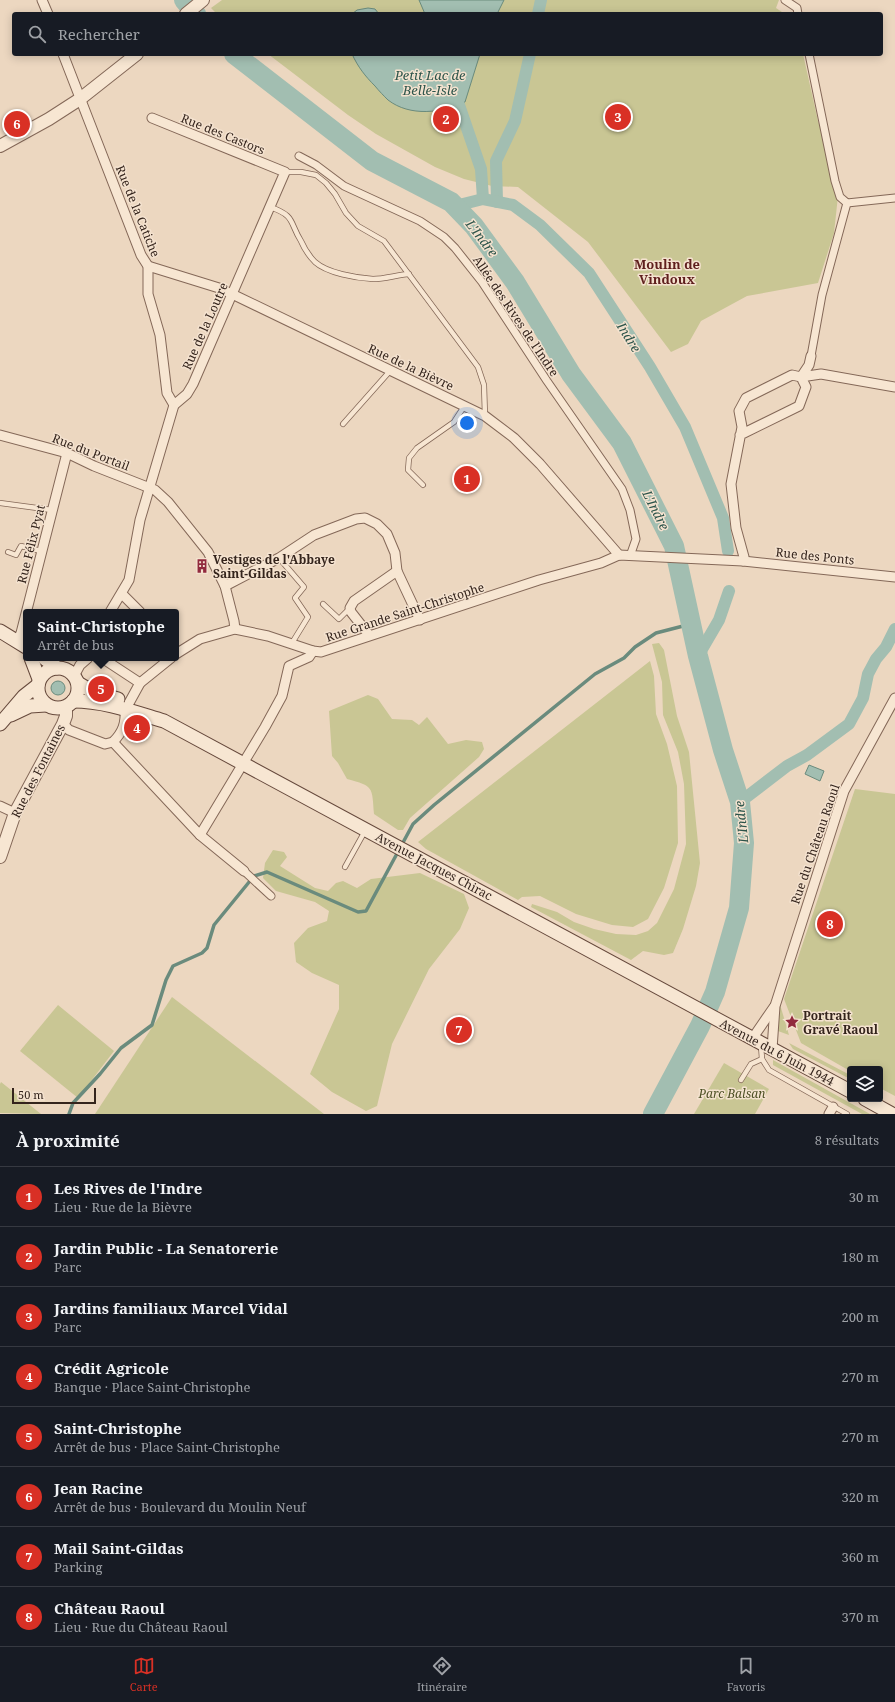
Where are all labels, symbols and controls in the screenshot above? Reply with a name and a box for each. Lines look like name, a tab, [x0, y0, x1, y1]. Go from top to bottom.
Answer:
search box	[12, 12, 883, 56]
icon: search	[26, 23, 48, 45]
text: Rechercher	[58, 24, 140, 44]
water label: Petit Lac de Belle-Isle	[394, 66, 466, 99]
pin: 3	[605, 102, 631, 132]
pin: 2	[433, 104, 459, 134]
pin: 6	[4, 109, 30, 139]
street label: Rue des Castors	[179, 109, 267, 159]
street label: Rue de la Catiche	[112, 163, 164, 259]
water label: L'Indre	[461, 215, 503, 261]
street label: Allée des Rives de l'Indre	[469, 252, 563, 380]
district label: Moulin de Vindoux	[634, 255, 700, 288]
street label: Rue de la Loutre	[178, 280, 232, 372]
water label: Indre	[612, 318, 646, 356]
street label: Rue de la Bièvre	[365, 340, 457, 394]
your location	[457, 413, 477, 433]
street label: Rue du Portail	[50, 429, 132, 475]
pin: 1	[454, 464, 480, 494]
water label: L'Indre	[638, 486, 674, 534]
street label: Rue Félix Pyat	[13, 503, 49, 585]
street label: Rue des Ponts	[775, 543, 855, 569]
place label: Vestiges de l'Abbaye Saint-Gildas	[213, 551, 335, 582]
building icon: Vestiges de l'Abbaye Saint-Gildas	[194, 558, 210, 574]
street label: Rue Grande Saint-Christophe	[324, 578, 486, 646]
popup	[23, 609, 179, 661]
text: Saint-Christophe	[37, 616, 165, 636]
text: Arrêt de bus	[37, 636, 114, 654]
pin: 5	[88, 674, 114, 704]
pin: 4	[124, 713, 150, 743]
street label: Rue des Fontaines	[7, 721, 69, 821]
street label: Rue du Château Raoul	[786, 781, 844, 906]
water label: L'Indre	[730, 799, 752, 845]
street label: Avenue Jacques Chirac	[373, 828, 495, 904]
pin: 8	[817, 909, 843, 939]
place label: Portrait Gravé Raoul	[803, 1007, 879, 1038]
place icon: Portrait Gravé Raoul	[784, 1014, 800, 1030]
pin: 7	[446, 1015, 472, 1045]
street label: Avenue du 6 Juin 1944	[717, 1015, 837, 1090]
map controls	[847, 1066, 883, 1102]
button: layers	[847, 1066, 883, 1102]
park label: Parc Balsan	[698, 1085, 765, 1102]
scale bar	[12, 1086, 96, 1105]
text: 50 m	[18, 1087, 44, 1102]
text: À proximité	[16, 1129, 120, 1152]
text: 8 résultats	[815, 1131, 879, 1149]
text: Les Rives de l'Indre	[54, 1178, 202, 1198]
text: 1	[25, 1188, 33, 1206]
text: 30 m	[849, 1188, 879, 1206]
text: Lieu · Rue de la Bièvre	[54, 1198, 192, 1216]
text: Jardin Public - La Senatorerie	[54, 1238, 278, 1258]
text: 2	[25, 1248, 33, 1266]
text: 180 m	[842, 1248, 879, 1266]
text: Parc	[54, 1258, 82, 1276]
text: Jardins familiaux Marcel Vidal	[54, 1298, 288, 1318]
text: 3	[25, 1308, 33, 1326]
text: 200 m	[842, 1308, 879, 1326]
text: Parc	[54, 1318, 82, 1336]
text: Crédit Agricole	[54, 1358, 169, 1378]
text: 4	[25, 1368, 33, 1386]
text: 270 m	[842, 1368, 879, 1386]
text: Banque · Place Saint-Christophe	[54, 1378, 251, 1396]
text: Saint-Christophe	[54, 1418, 182, 1438]
text: 5	[25, 1428, 33, 1446]
text: 270 m	[842, 1428, 879, 1446]
text: Arrêt de bus · Place Saint-Christophe	[54, 1438, 280, 1456]
text: Jean Racine	[54, 1478, 143, 1498]
text: 6	[25, 1488, 33, 1506]
text: 320 m	[842, 1488, 879, 1506]
text: Arrêt de bus · Boulevard du Moulin Neuf	[54, 1498, 306, 1516]
text: Mail Saint-Gildas	[54, 1538, 184, 1558]
text: 7	[25, 1548, 33, 1566]
text: 360 m	[842, 1548, 879, 1566]
text: Parking	[54, 1558, 102, 1576]
text: Château Raoul	[54, 1598, 165, 1618]
text: 8	[25, 1608, 33, 1626]
text: 370 m	[842, 1608, 879, 1626]
text: Lieu · Rue du Château Raoul	[54, 1618, 228, 1636]
tab: Carte	[130, 1655, 158, 1694]
tab: Itinéraire	[417, 1655, 467, 1694]
tab: Favoris	[727, 1655, 765, 1694]

